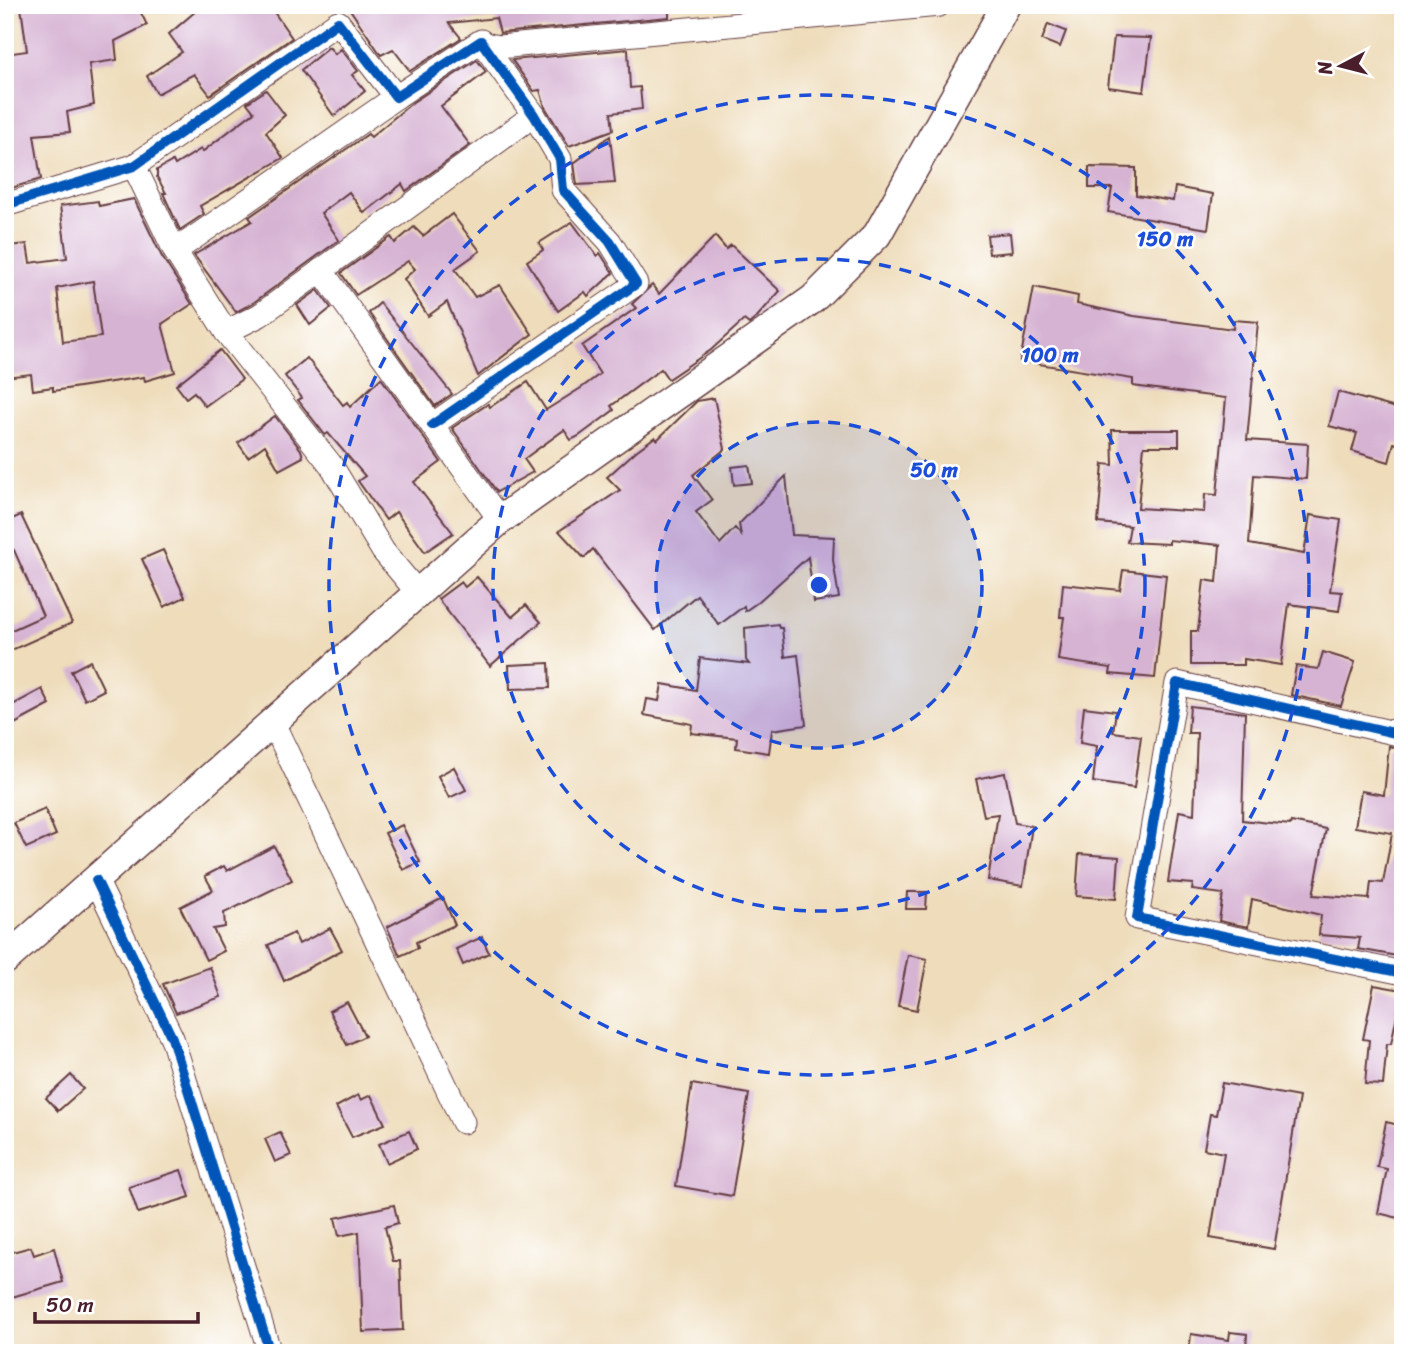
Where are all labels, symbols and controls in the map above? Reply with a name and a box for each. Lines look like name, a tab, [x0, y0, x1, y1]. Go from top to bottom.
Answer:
north arrow	[1306, 32, 1376, 102]
text: N	[1307, 59, 1342, 78]
text: 150 m	[1137, 220, 1194, 258]
text: 100 m	[1021, 336, 1079, 374]
text: 50 m	[910, 451, 959, 489]
centre of rings	[807, 573, 831, 597]
scale bar	[35, 1281, 198, 1325]
text: 50 m	[46, 1286, 94, 1324]

